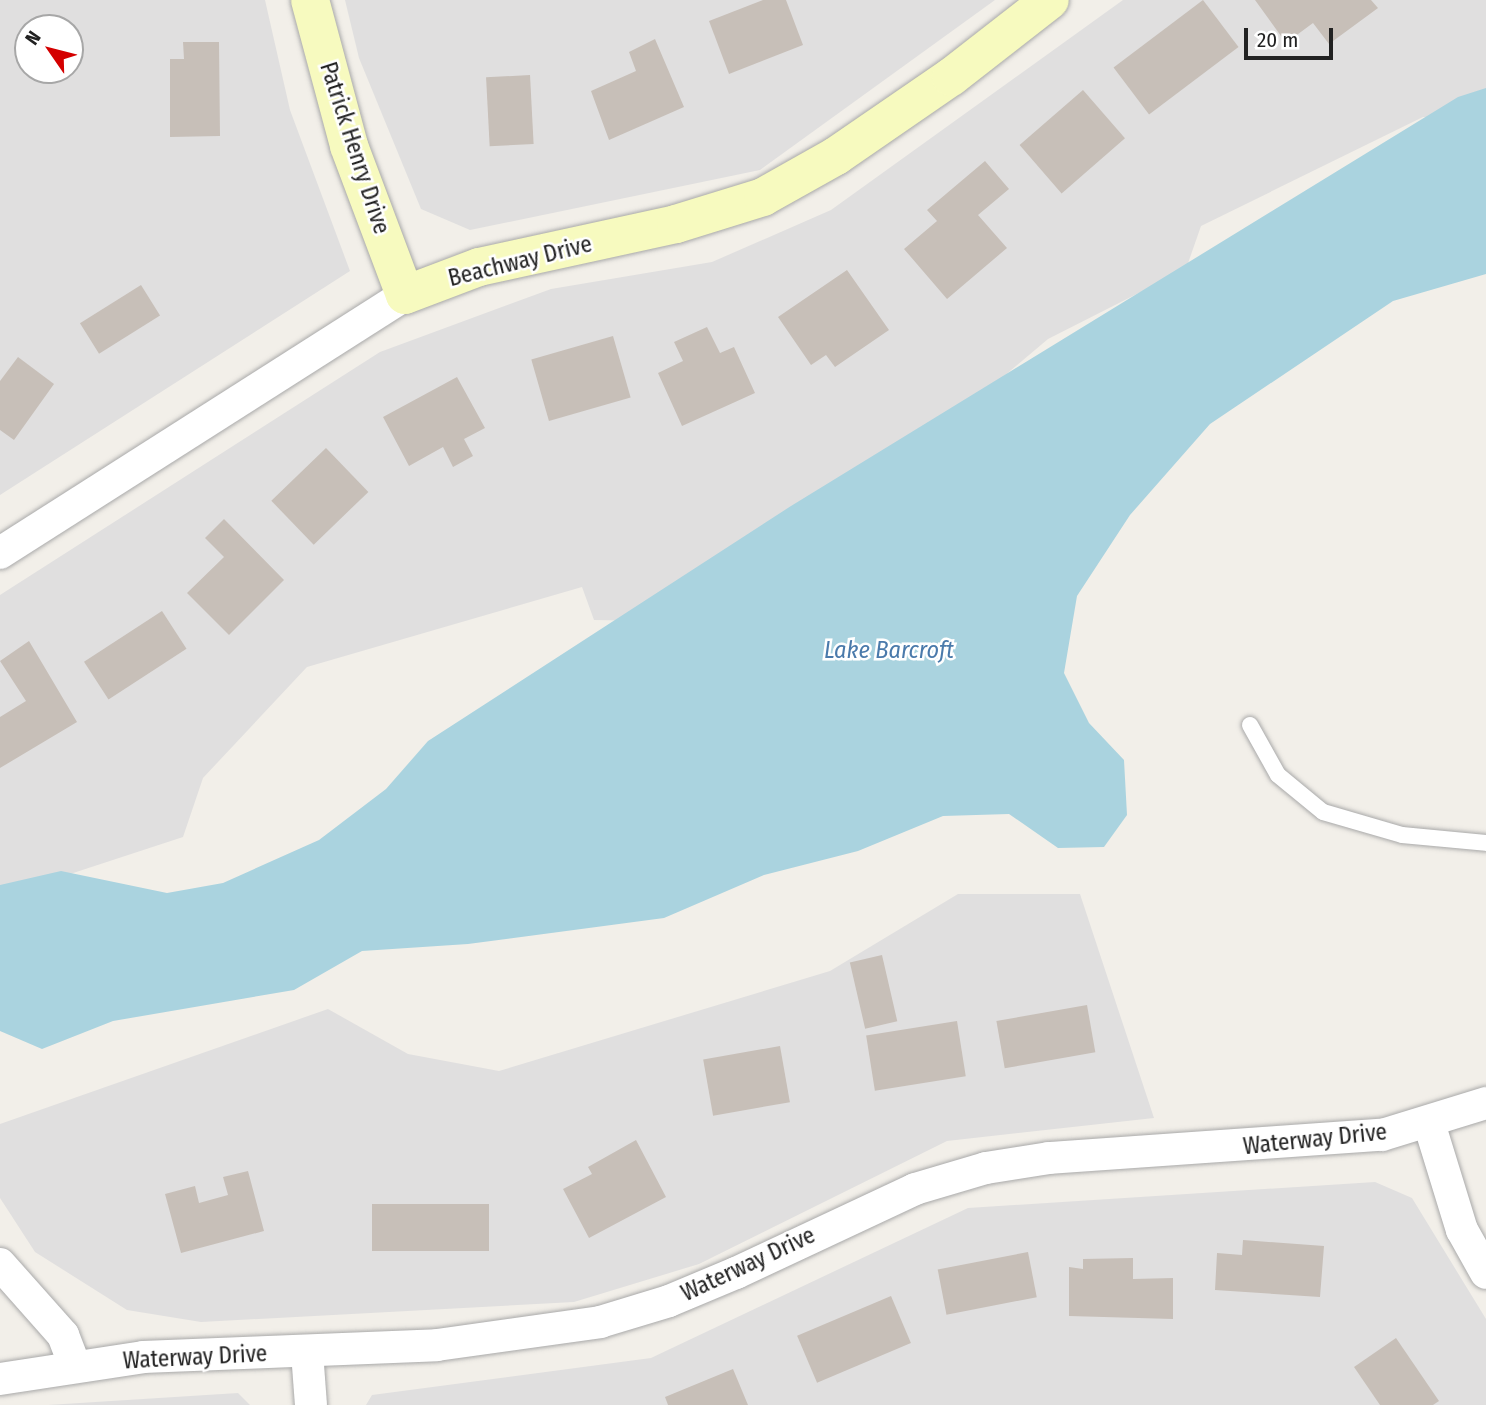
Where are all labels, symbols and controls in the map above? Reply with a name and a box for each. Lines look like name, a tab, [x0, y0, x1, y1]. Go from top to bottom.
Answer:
north arrow	[14, 14, 84, 84]
scale bar	[1248, 14, 1337, 58]
text: N	[20, 27, 46, 49]
text: 20 m	[1257, 27, 1298, 53]
street label: Patrick Henry Drive	[314, 59, 396, 237]
street label: Beachway Drive	[445, 230, 595, 292]
water label: Lake Barcroft	[824, 637, 954, 665]
street label: Waterway Drive	[1242, 1118, 1388, 1160]
street label: Waterway Drive	[677, 1221, 819, 1307]
street label: Waterway Drive	[122, 1339, 268, 1375]

